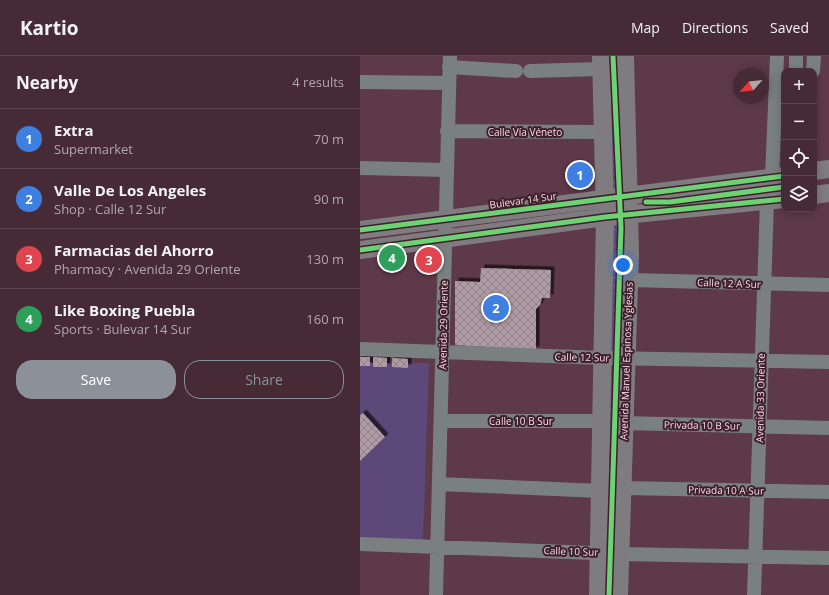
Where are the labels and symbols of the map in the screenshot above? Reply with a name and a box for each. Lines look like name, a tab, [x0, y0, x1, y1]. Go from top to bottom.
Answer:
north arrow	[733, 68, 769, 104]
street label: Calle Vía Véneto	[488, 125, 562, 139]
pin: 1	[567, 160, 593, 190]
street label: Bulevar 14 Sur	[488, 188, 558, 212]
pin: 4	[379, 243, 405, 273]
pin: 3	[416, 245, 442, 275]
your location	[613, 255, 633, 275]
street label: Calle 12 A Sur	[697, 275, 761, 291]
street label: Avenida 29 Oriente	[435, 280, 451, 370]
street label: Avenida Manuel Espinosa Yglesias	[616, 281, 636, 440]
pin: 2	[483, 293, 509, 323]
street label: Calle 12 Sur	[554, 350, 610, 364]
street label: Avenida 33 Oriente	[752, 353, 768, 443]
street label: Calle 10 B Sur	[489, 414, 553, 428]
street label: Privada 10 B Sur	[664, 417, 740, 433]
street label: Privada 10 A Sur	[688, 482, 764, 498]
street label: Calle 10 Sur	[543, 543, 599, 559]

